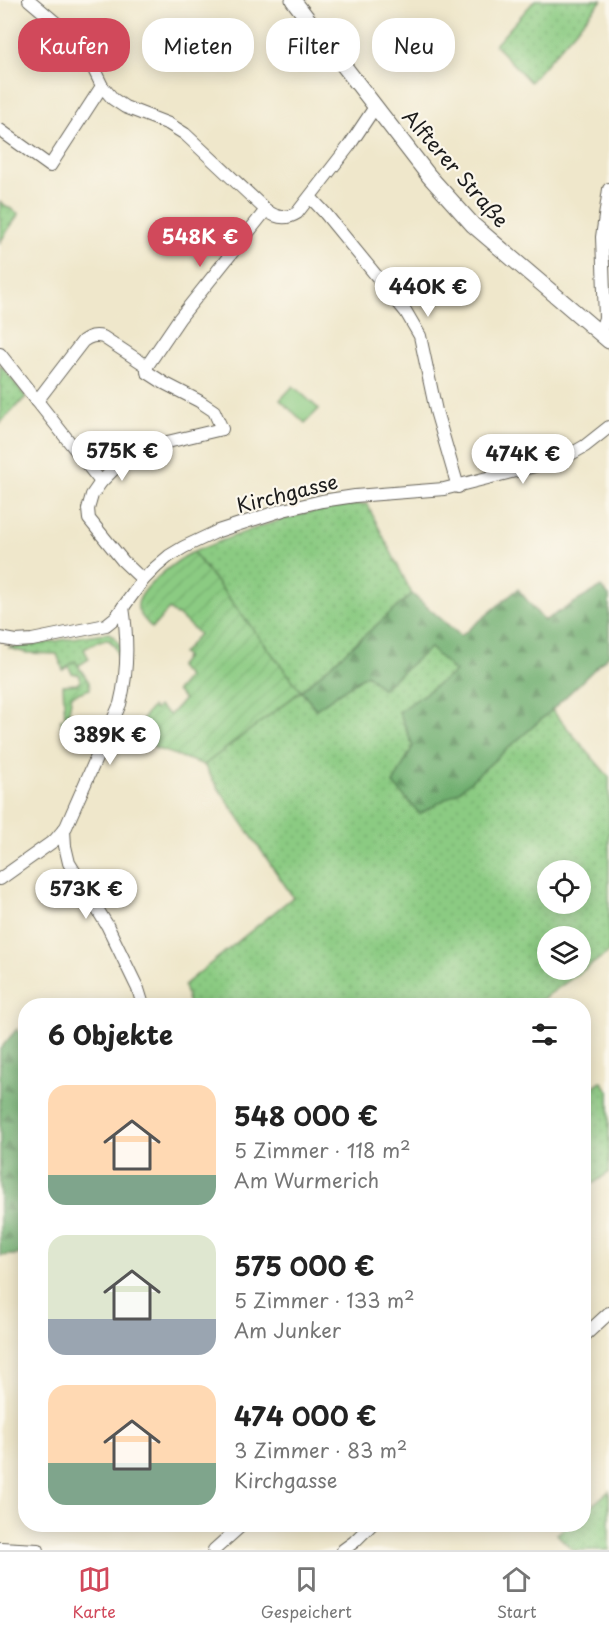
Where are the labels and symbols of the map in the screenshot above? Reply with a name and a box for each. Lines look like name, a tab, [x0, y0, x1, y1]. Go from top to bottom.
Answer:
street label: Alfterer Straße	[396, 102, 516, 234]
pin: 548K €	[151, 217, 249, 268]
pin: 440K €	[379, 267, 477, 318]
pin: 575K €	[73, 431, 171, 482]
pin: 474K €	[474, 434, 572, 485]
street label: Kirchgasse	[233, 466, 341, 520]
pin: 389K €	[61, 715, 159, 766]
pin: 573K €	[37, 869, 135, 920]

